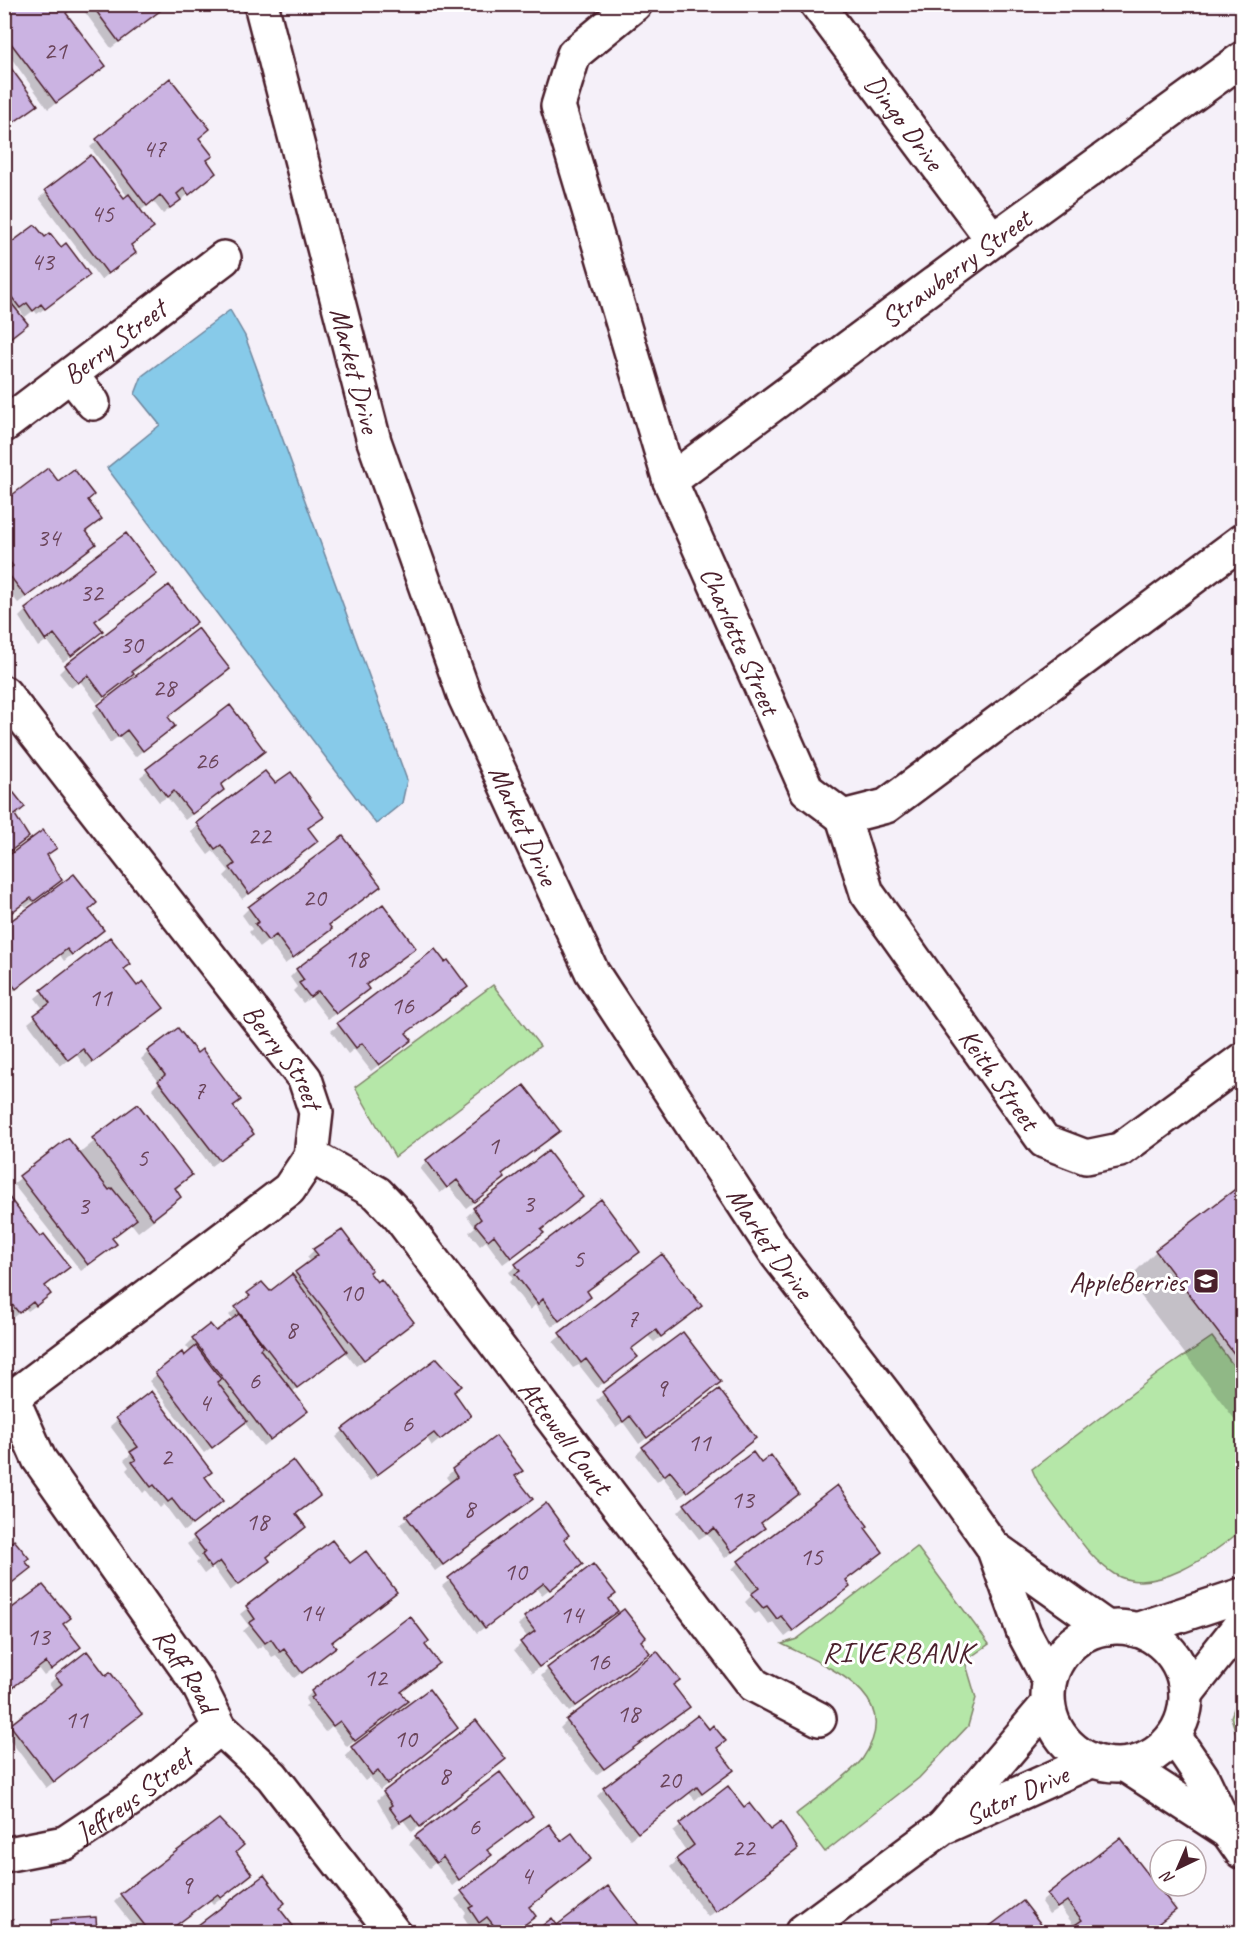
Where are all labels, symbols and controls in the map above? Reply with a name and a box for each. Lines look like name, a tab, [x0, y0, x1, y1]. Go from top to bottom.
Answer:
house number: 21	[43, 34, 68, 67]
street label: Dingo Drive	[857, 67, 953, 179]
house number: 47	[142, 132, 167, 165]
house number: 45	[90, 197, 115, 230]
street label: Strawberry Street	[874, 200, 1040, 336]
house number: 43	[30, 245, 56, 278]
street label: Berry Street	[56, 289, 176, 392]
street label: Market Drive	[322, 304, 389, 438]
house number: 34	[36, 521, 62, 554]
street label: Charlotte Street	[692, 561, 789, 722]
house number: 32	[79, 576, 105, 609]
house number: 30	[119, 628, 145, 661]
house number: 28	[152, 671, 178, 704]
house number: 26	[194, 744, 219, 777]
street label: Market Drive	[481, 760, 567, 892]
house number: 22	[247, 819, 273, 852]
house number: 20	[302, 881, 328, 914]
house number: 18	[344, 942, 370, 975]
house number: 11	[88, 981, 113, 1014]
house number: 16	[390, 989, 415, 1022]
street label: Berry Street	[235, 997, 332, 1117]
street label: Keith Street	[951, 1022, 1049, 1139]
house number: 7	[193, 1074, 206, 1107]
house number: 1	[487, 1129, 500, 1162]
house number: 5	[136, 1141, 149, 1174]
street label: Market Drive	[719, 1180, 822, 1307]
house number: 3	[522, 1187, 536, 1220]
house number: 3	[77, 1189, 91, 1222]
house number: 5	[572, 1242, 585, 1275]
place label: AppleBerries	[1069, 1264, 1188, 1299]
school or university icon: AppleBerries	[1191, 1266, 1221, 1296]
house number: 10	[339, 1276, 365, 1309]
house number: 7	[626, 1302, 639, 1335]
house number: 8	[285, 1313, 299, 1346]
house number: 6	[248, 1364, 261, 1397]
house number: 9	[655, 1371, 669, 1404]
street label: Attewell Court	[511, 1373, 622, 1503]
house number: 4	[198, 1386, 212, 1419]
house number: 6	[401, 1407, 414, 1440]
house number: 11	[687, 1426, 712, 1459]
house number: 2	[160, 1440, 174, 1473]
house number: 13	[730, 1483, 756, 1516]
house number: 8	[463, 1492, 477, 1525]
house number: 18	[245, 1505, 271, 1538]
house number: 15	[799, 1540, 824, 1573]
house number: 10	[503, 1555, 529, 1588]
house number: 14	[299, 1596, 325, 1629]
house number: 14	[559, 1598, 585, 1631]
house number: 13	[26, 1620, 52, 1653]
street label: Raff Road	[146, 1621, 228, 1721]
district label: RIVERBANK	[822, 1633, 978, 1671]
house number: 16	[586, 1645, 611, 1678]
house number: 12	[363, 1661, 389, 1694]
house number: 18	[616, 1697, 642, 1730]
house number: 11	[64, 1703, 89, 1736]
house number: 10	[393, 1722, 419, 1755]
street label: Jeffreys Street	[66, 1738, 202, 1851]
street label: Sutor Drive	[960, 1756, 1075, 1833]
house number: 8	[438, 1759, 452, 1792]
house number: 20	[657, 1763, 683, 1796]
house number: 6	[468, 1810, 481, 1843]
house number: 22	[731, 1831, 757, 1864]
north arrow	[1148, 1838, 1208, 1898]
house number: 4	[520, 1859, 534, 1892]
text: N	[1156, 1865, 1179, 1889]
house number: 9	[180, 1868, 194, 1901]

